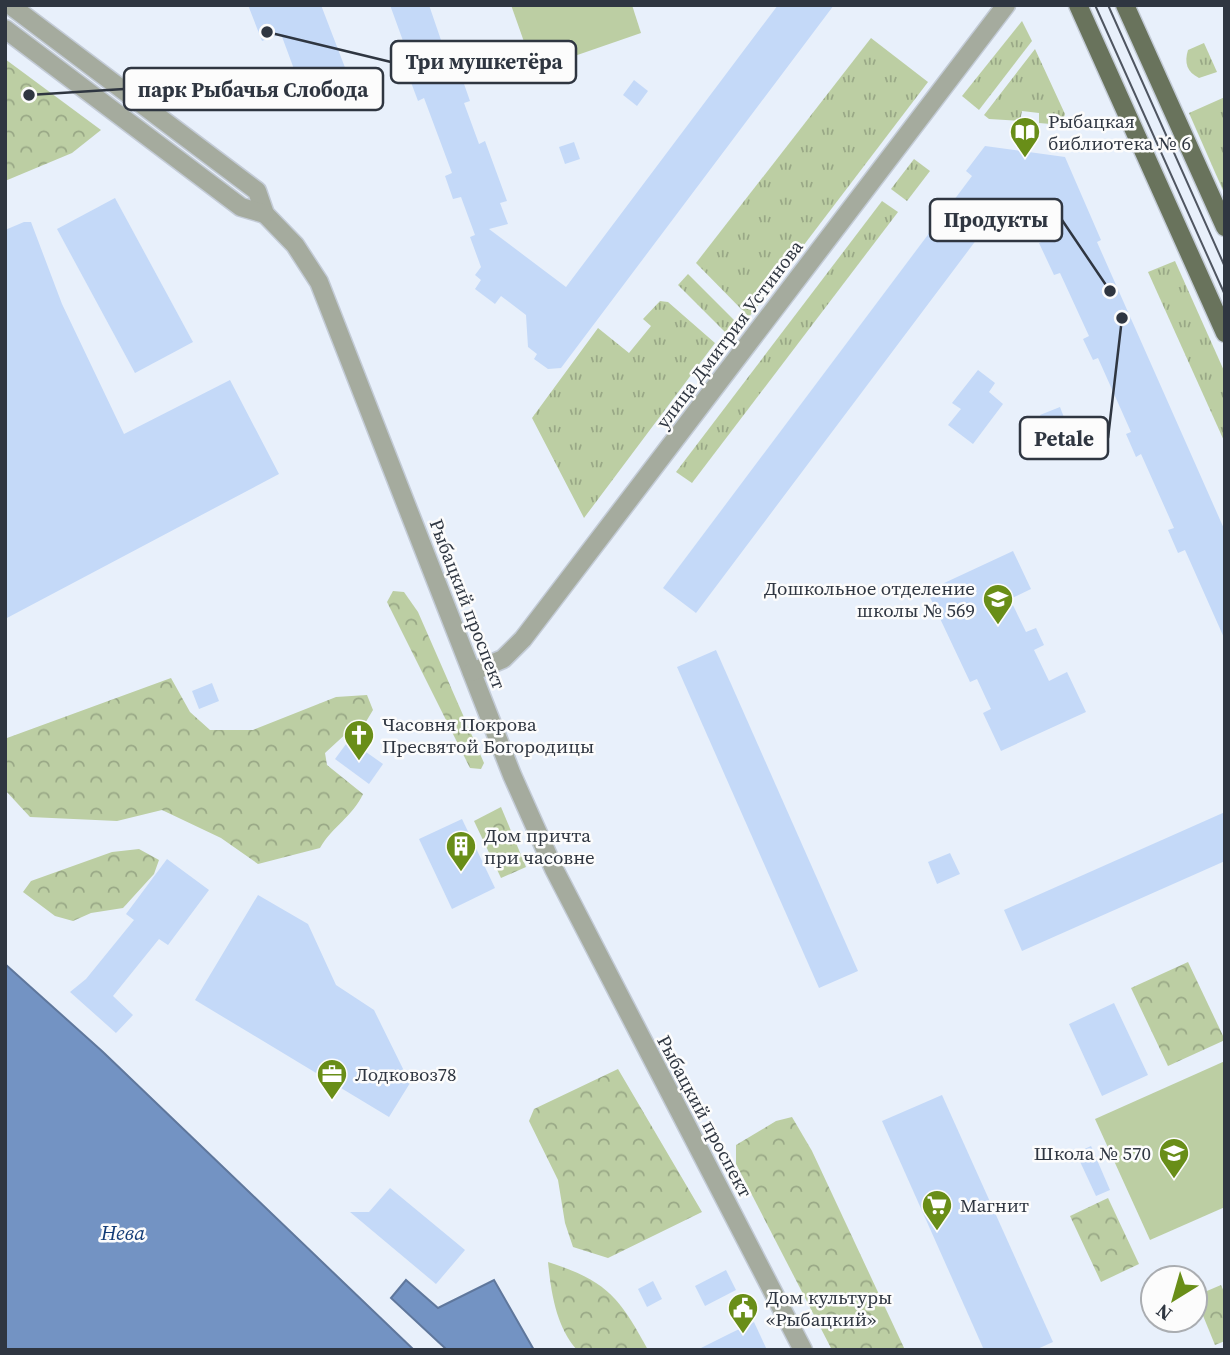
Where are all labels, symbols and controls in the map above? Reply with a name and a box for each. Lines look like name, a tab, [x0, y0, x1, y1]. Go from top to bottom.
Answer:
callout: Три мушкетёра	[391, 41, 576, 83]
text: Три мушкетёра	[405, 47, 563, 76]
callout: парк Рыбачья Слобода	[124, 68, 383, 110]
text: парк Рыбачья Слобода	[138, 75, 369, 104]
place label: Рыбацкая библиотека № 6	[1048, 108, 1191, 156]
library icon: Рыбацкая библиотека № 6	[1008, 115, 1042, 159]
callout: Продукты	[930, 199, 1062, 241]
text: Продукты	[944, 205, 1048, 234]
street label: улица Дмитрия Устинова	[649, 234, 809, 434]
callout: Petale	[1020, 417, 1108, 459]
text: Petale	[1034, 424, 1094, 453]
street label: Рыбацкий проспект	[424, 515, 512, 693]
place label: Дошкольное отделение школы № 569	[764, 575, 975, 623]
school or university icon: Дошкольное отделение школы № 569	[981, 582, 1015, 626]
place label: Часовня Покрова Пресвятой Богородицы	[382, 711, 594, 759]
church icon: Часовня Покрова Пресвятой Богородицы	[342, 718, 376, 762]
place label: Дом причта при часовне	[484, 822, 595, 870]
building icon: Дом причта при часовне	[444, 829, 478, 873]
street label: Рыбацкий проспект	[651, 1030, 759, 1202]
office icon: Лодковоз78	[315, 1057, 349, 1101]
place label: Лодковоз78	[355, 1061, 457, 1087]
school or university icon: Школа № 570	[1157, 1136, 1191, 1180]
place label: Школа № 570	[1034, 1140, 1151, 1166]
supermarket icon: Магнит	[920, 1188, 954, 1232]
place label: Магнит	[960, 1192, 1029, 1218]
water label: Нева	[100, 1218, 145, 1247]
north arrow	[1139, 1264, 1209, 1334]
place label: Дом культуры «Рыбацкий»	[766, 1284, 892, 1332]
public building icon: Дом культуры «Рыбацкий»	[726, 1291, 760, 1335]
text: N	[1150, 1298, 1177, 1327]

